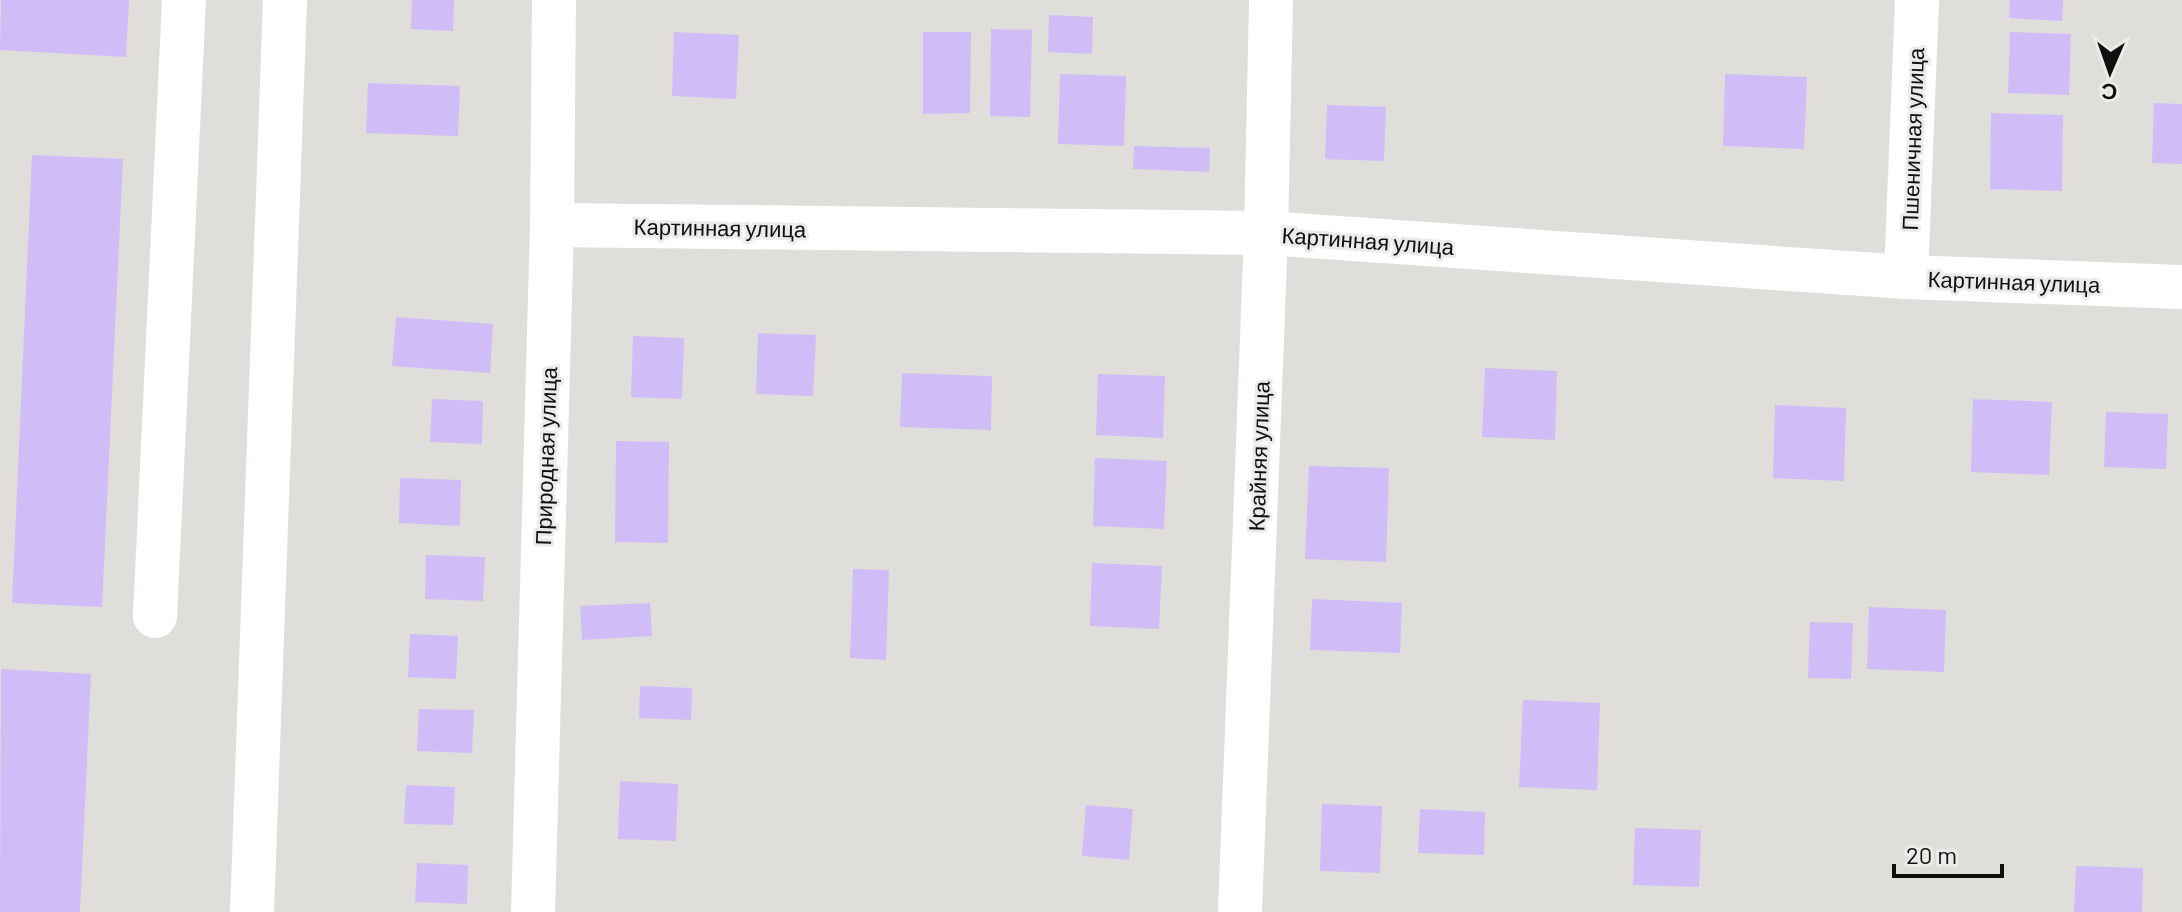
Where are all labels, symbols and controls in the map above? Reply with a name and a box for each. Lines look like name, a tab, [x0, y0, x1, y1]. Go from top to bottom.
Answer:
north arrow	[2070, 32, 2150, 112]
street label: Пшеничная улица	[1896, 46, 1929, 231]
text: С	[2101, 80, 2118, 106]
street label: Картинная улица	[634, 212, 807, 243]
street label: Картинная улица	[1281, 221, 1456, 260]
street label: Картинная улица	[1927, 265, 2101, 298]
street label: Природная улица	[529, 366, 562, 546]
street label: Крайняя улица	[1242, 380, 1275, 532]
scale bar	[1894, 828, 2002, 878]
text: 20 m	[1906, 840, 1957, 869]

